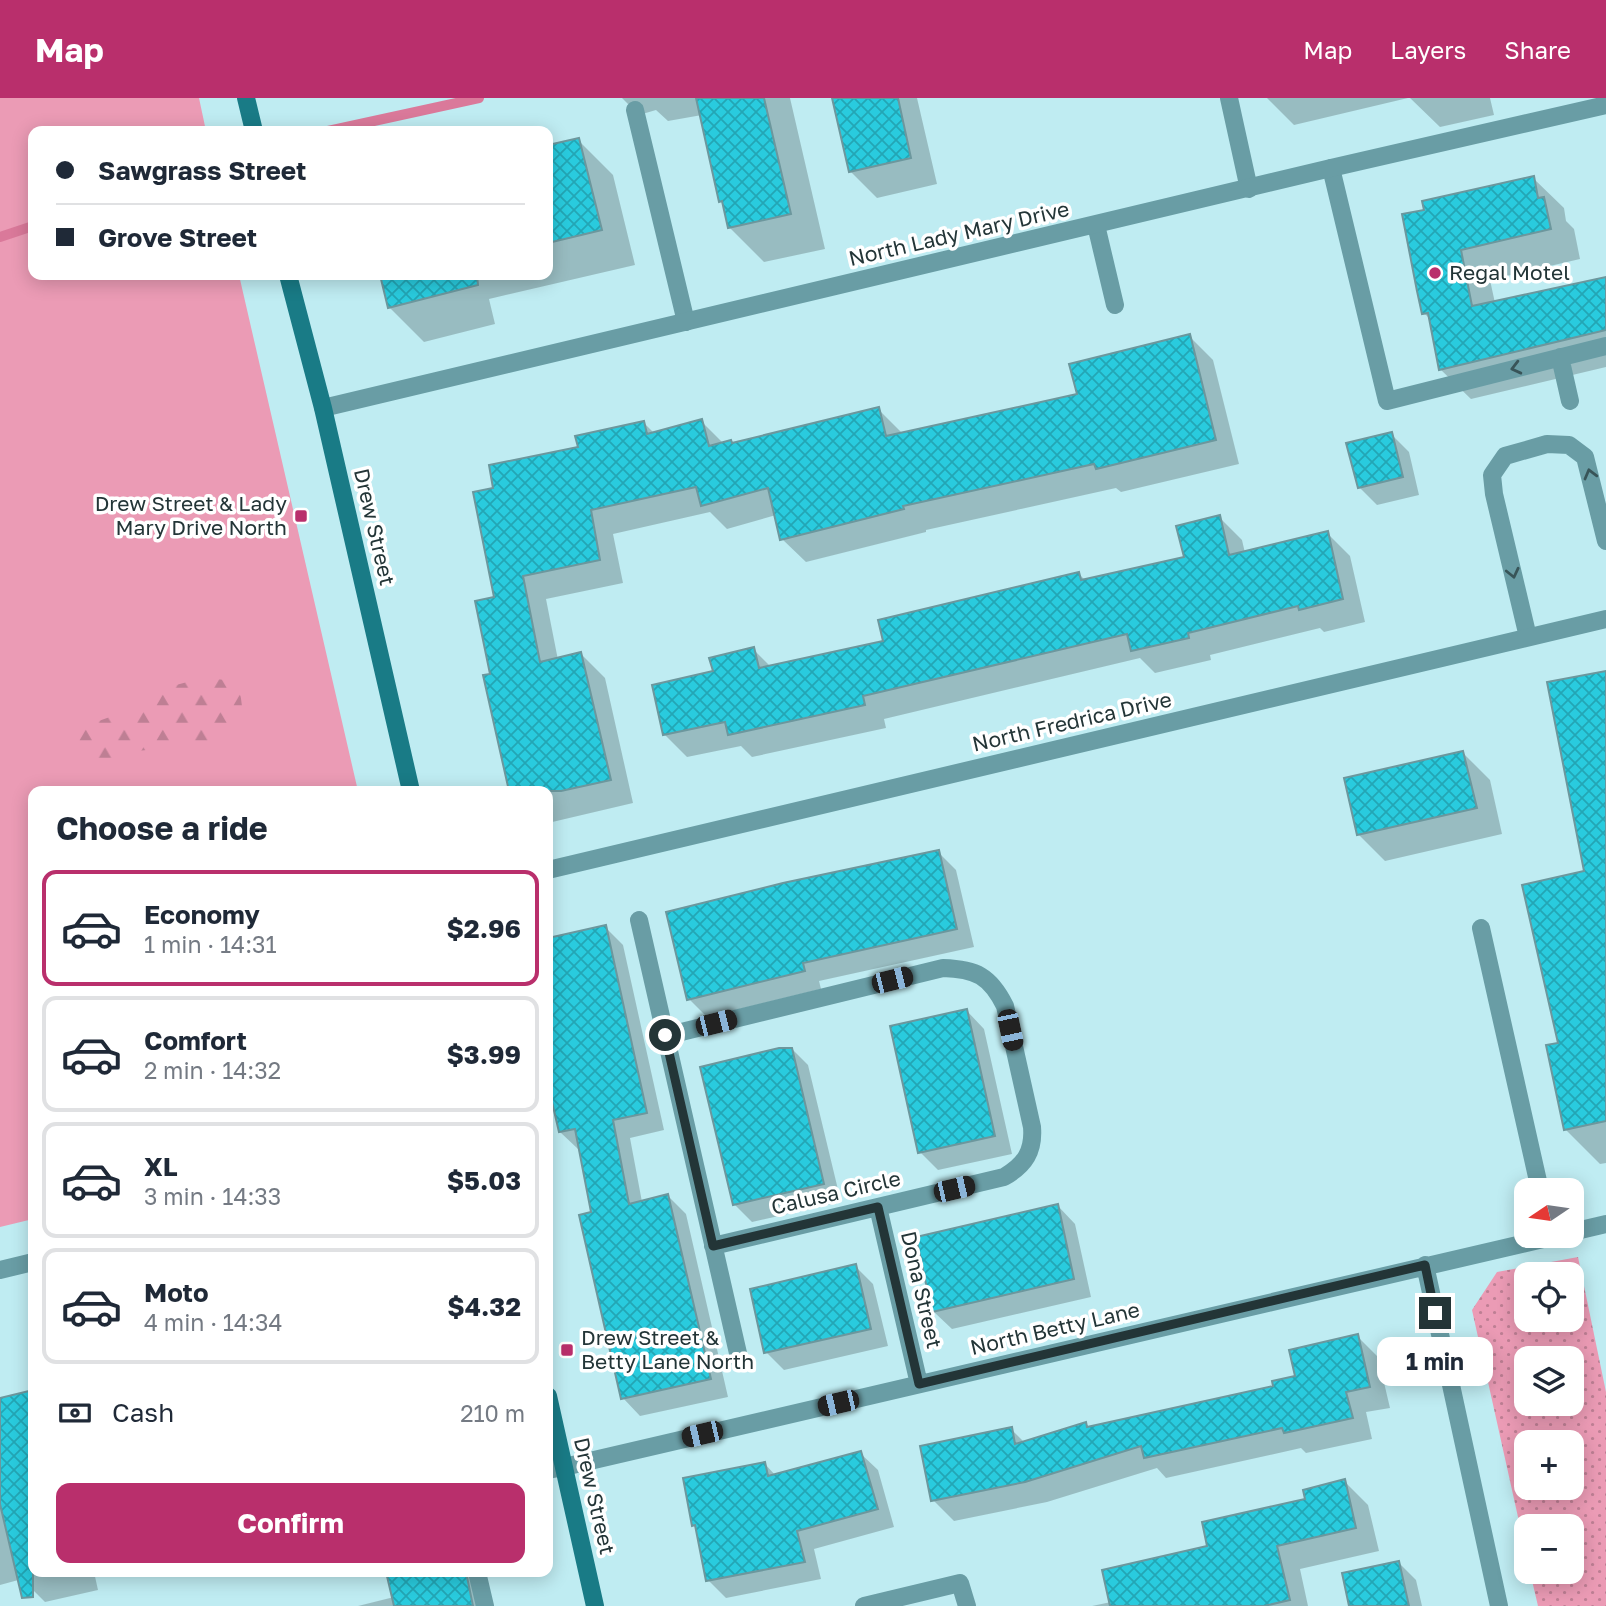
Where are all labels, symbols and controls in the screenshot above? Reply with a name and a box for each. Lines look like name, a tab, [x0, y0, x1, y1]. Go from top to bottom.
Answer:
text: Map	[35, 30, 104, 69]
text: Map	[1303, 35, 1352, 64]
text: Layers	[1390, 35, 1466, 64]
text: Share	[1504, 35, 1571, 64]
text: Sawgrass Street	[98, 155, 306, 186]
street label: North Lady Mary Drive	[846, 195, 1072, 271]
text: Grove Street	[98, 222, 257, 253]
place label: Regal Motel	[1449, 259, 1570, 285]
marker: Regal Motel	[1427, 265, 1443, 281]
one-way arrow	[1510, 360, 1522, 374]
street label: Drew Street	[349, 466, 401, 588]
one-way arrow	[1584, 469, 1598, 481]
place label: Drew Street & Lady Mary Drive North	[95, 490, 287, 540]
marker: Drew Street & Lady Mary Drive North	[293, 508, 309, 524]
one-way arrow	[1505, 567, 1519, 579]
street label: North Fredrica Drive	[970, 685, 1174, 757]
text: Choose a ride	[56, 809, 268, 847]
icon: car	[60, 897, 123, 960]
text: Economy	[144, 899, 260, 930]
text: $2.96	[446, 913, 521, 944]
text: 1 min · 14:31	[144, 930, 277, 958]
car	[870, 965, 915, 995]
car	[996, 1007, 1025, 1053]
car	[694, 1008, 739, 1038]
route start	[649, 1019, 681, 1051]
icon: car	[60, 1023, 123, 1086]
text: Comfort	[144, 1025, 247, 1056]
text: $3.99	[446, 1039, 521, 1070]
text: 2 min · 14:32	[144, 1056, 281, 1084]
icon: car	[60, 1149, 123, 1212]
text: XL	[144, 1151, 178, 1182]
text: $5.03	[447, 1165, 521, 1196]
street label: Calusa Circle	[769, 1165, 903, 1220]
car	[932, 1174, 977, 1204]
north arrow	[1514, 1178, 1584, 1248]
map controls	[1514, 1178, 1584, 1584]
text: 3 min · 14:33	[144, 1182, 281, 1210]
street label: Dona Street	[896, 1229, 948, 1351]
button: locate	[1514, 1262, 1584, 1332]
icon: car	[60, 1275, 123, 1338]
text: Moto	[144, 1277, 209, 1308]
text: $4.32	[447, 1291, 521, 1322]
street label: North Betty Lane	[967, 1296, 1142, 1360]
route end	[1419, 1297, 1451, 1329]
text: 4 min · 14:34	[144, 1308, 282, 1336]
place label: Drew Street & Betty Lane North	[581, 1324, 754, 1374]
callout: 1 min	[1377, 1338, 1493, 1386]
marker: Drew Street & Betty Lane North	[559, 1342, 575, 1358]
button: layers	[1514, 1346, 1584, 1416]
text: 1 min	[1406, 1347, 1464, 1375]
car	[816, 1388, 861, 1418]
icon: cash	[56, 1394, 94, 1432]
text: Cash	[112, 1397, 174, 1428]
text: 210 m	[460, 1399, 525, 1427]
car	[680, 1419, 725, 1449]
button: +	[1514, 1430, 1584, 1500]
street label: Drew Street	[569, 1435, 621, 1557]
button: Confirm	[56, 1483, 525, 1563]
button: −	[1514, 1514, 1584, 1584]

